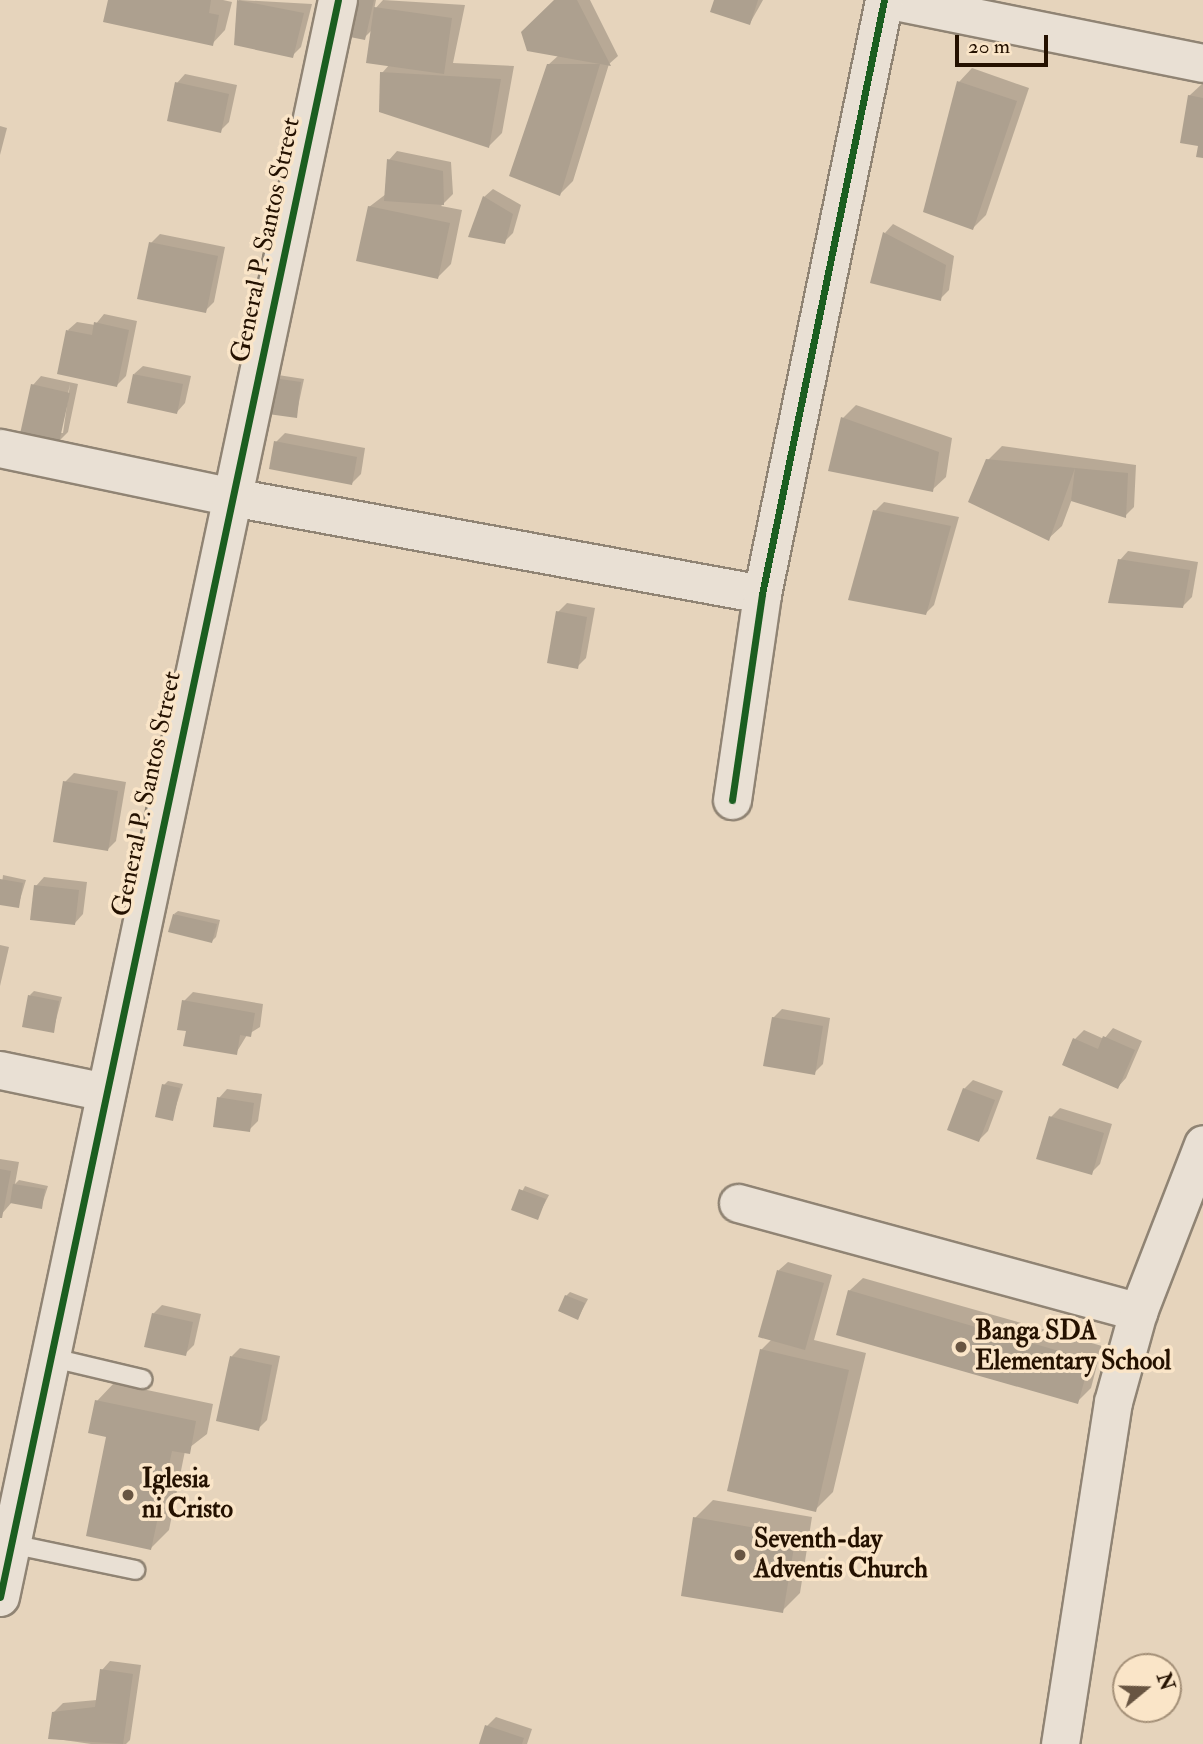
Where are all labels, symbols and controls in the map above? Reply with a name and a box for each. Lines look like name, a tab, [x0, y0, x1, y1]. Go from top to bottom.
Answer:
scale bar	[958, 21, 1051, 65]
text: 20 m	[968, 33, 1010, 60]
street label: General P. Santos Street	[225, 114, 307, 366]
street label: General P. Santos Street	[106, 668, 188, 920]
place label: Banga SDA Elementary School	[975, 1316, 1171, 1378]
marker: Banga SDA Elementary School	[953, 1339, 969, 1355]
place label: Iglesia ni Cristo	[142, 1464, 233, 1526]
marker: Iglesia ni Cristo	[120, 1487, 136, 1503]
place label: Seventh-day Adventis Church	[754, 1524, 928, 1586]
marker: Seventh-day Adventis Church	[732, 1547, 748, 1563]
north arrow	[1112, 1653, 1182, 1723]
text: N	[1151, 1670, 1179, 1694]

